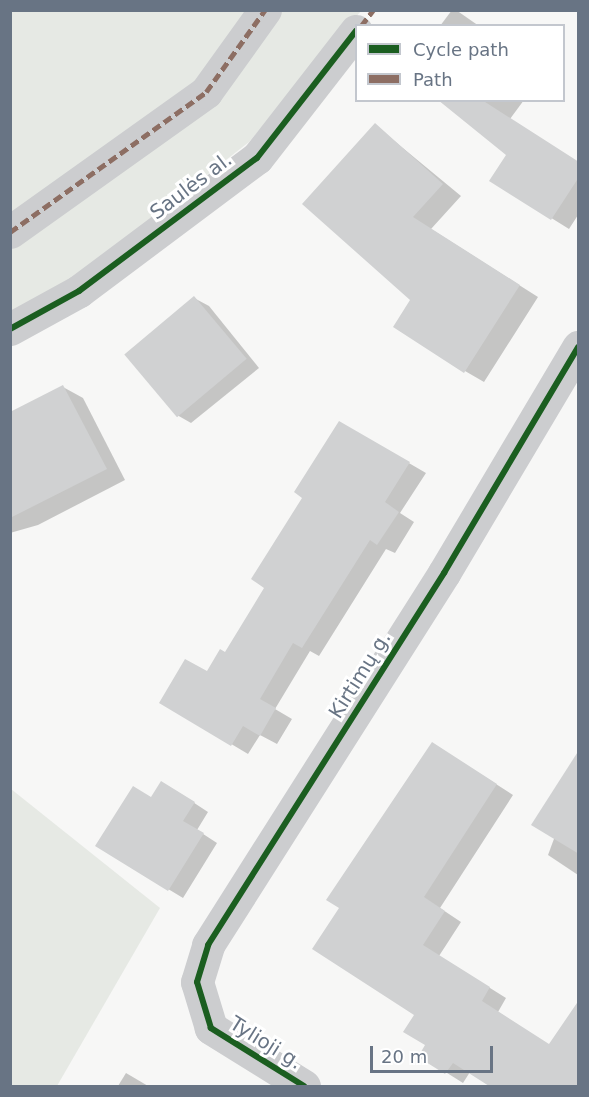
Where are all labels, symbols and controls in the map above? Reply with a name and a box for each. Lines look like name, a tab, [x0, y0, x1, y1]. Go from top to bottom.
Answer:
legend	[355, 24, 565, 102]
text: Cycle path	[413, 39, 509, 60]
text: Path	[413, 69, 453, 90]
street label: Saulės al.	[145, 147, 237, 225]
street label: Kirtimų g.	[324, 627, 396, 723]
street label: Tylioji g.	[225, 1011, 307, 1075]
scale bar	[373, 1034, 496, 1072]
text: 20 m	[381, 1046, 427, 1067]

